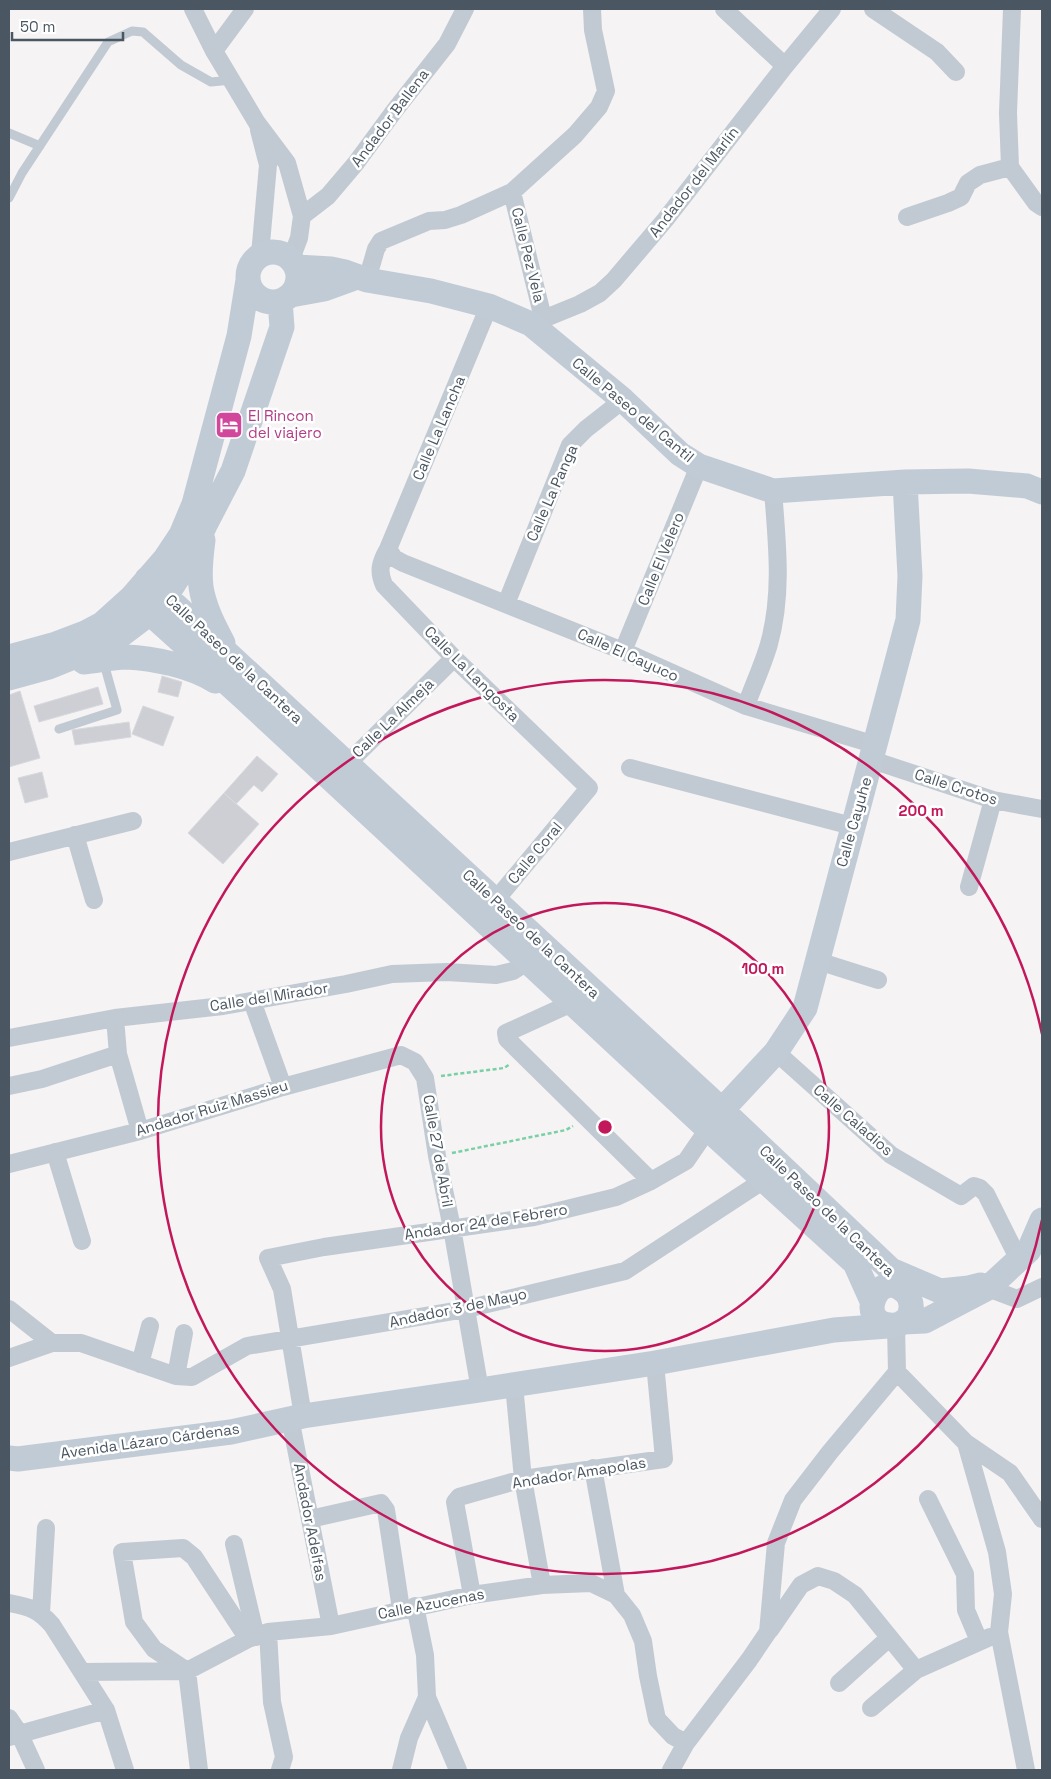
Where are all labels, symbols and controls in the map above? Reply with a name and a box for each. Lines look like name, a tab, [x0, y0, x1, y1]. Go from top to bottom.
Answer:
scale bar	[12, 10, 124, 42]
text: 50 m	[20, 17, 55, 36]
street label: Andador Ballena	[347, 65, 433, 170]
street label: Andador del Marlín	[645, 123, 743, 241]
street label: Calle Pez Vela	[508, 205, 550, 305]
street label: Calle Paseo del Cantil	[569, 353, 698, 466]
street label: Calle La Lancha	[408, 372, 469, 483]
place label: El Rincon del viajero	[248, 406, 322, 442]
hotel icon: El Rincon del viajero	[214, 410, 244, 440]
street label: Calle La Panga	[522, 441, 582, 544]
street label: Calle El Velero	[633, 509, 688, 608]
street label: Calle Paseo de la Cantera	[162, 590, 307, 728]
street label: Calle La Langosta	[421, 622, 524, 726]
street label: Calle El Cayuco	[575, 624, 682, 685]
street label: Calle La Almeja	[348, 674, 438, 761]
street label: Calle Crotos	[912, 764, 1000, 809]
street label: Calle Cayuhe	[832, 775, 875, 869]
text: 200 m	[899, 801, 943, 820]
street label: Calle Coral	[503, 818, 566, 887]
street label: Calle Paseo de la Cantera	[459, 865, 604, 1003]
text: 100 m	[742, 959, 784, 978]
street label: Calle del Mirador	[208, 978, 330, 1015]
street label: Andador Ruiz Massieu	[133, 1075, 290, 1140]
street label: Calle Caladios	[810, 1080, 897, 1159]
street label: Calle 27 de Abril	[419, 1093, 458, 1209]
centre of rings	[596, 1118, 614, 1136]
street label: Calle Paseo de la Cantera	[756, 1141, 899, 1281]
street label: Andador 24 de Febrero	[403, 1199, 569, 1244]
street label: Andador 3 de Mayo	[387, 1284, 529, 1331]
street label: Avenida Lázaro Cárdenas	[59, 1419, 241, 1462]
street label: Andador Amapolas	[511, 1453, 647, 1492]
street label: Andador Adelfas	[290, 1461, 331, 1583]
street label: Calle Azucenas	[376, 1584, 486, 1623]

